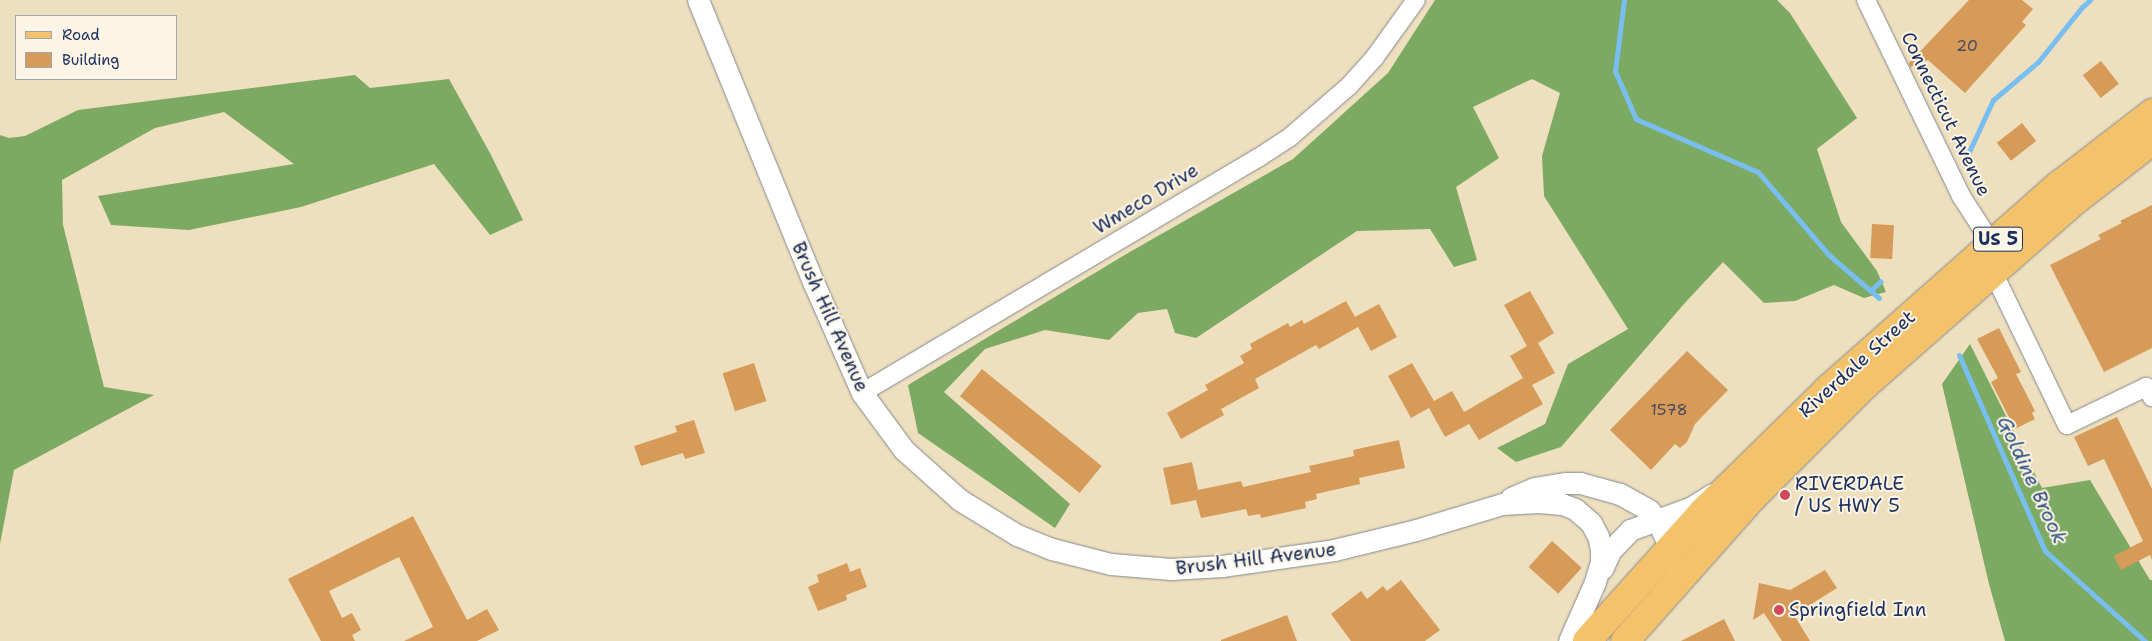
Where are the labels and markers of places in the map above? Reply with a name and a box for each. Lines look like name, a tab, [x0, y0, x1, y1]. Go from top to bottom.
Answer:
place label: RIVERDALE / US HWY 5	[1795, 473, 1904, 517]
marker: RIVERDALE / US HWY 5	[1779, 489, 1791, 501]
place label: Springfield Inn	[1789, 599, 1926, 621]
marker: Springfield Inn	[1773, 604, 1785, 616]

